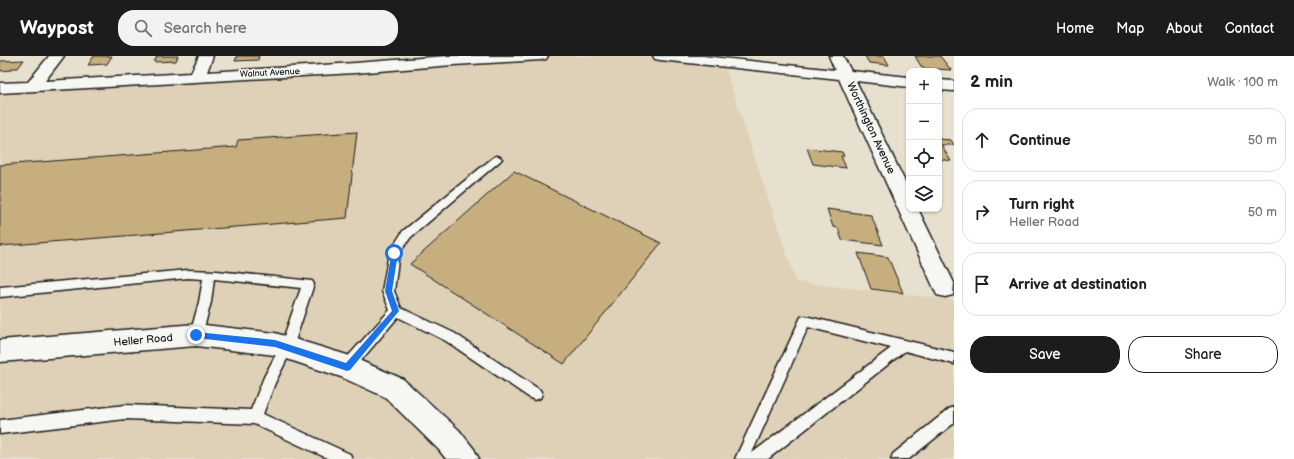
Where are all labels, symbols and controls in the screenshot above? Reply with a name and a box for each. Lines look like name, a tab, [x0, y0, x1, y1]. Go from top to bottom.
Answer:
search box	[118, 10, 398, 46]
text: Waypost	[20, 17, 94, 40]
icon: search	[132, 17, 154, 39]
text: Search here	[164, 19, 247, 38]
text: Home	[1056, 20, 1094, 37]
text: Map	[1116, 20, 1144, 37]
text: About	[1166, 20, 1203, 37]
text: Contact	[1225, 20, 1274, 37]
street label: Walnut Avenue	[240, 66, 301, 80]
map controls	[906, 68, 942, 212]
button: +	[906, 68, 942, 104]
text: 2 min	[970, 72, 1013, 92]
text: Walk · 100 m	[1207, 74, 1278, 90]
street label: Worthington Avenue	[844, 80, 898, 176]
button: −	[906, 104, 942, 140]
icon: ahead	[971, 129, 993, 151]
text: Continue	[1009, 131, 1071, 150]
text: 50 m	[1248, 132, 1277, 148]
button: locate	[906, 140, 942, 176]
button: layers	[906, 176, 942, 212]
text: Turn right	[1009, 195, 1074, 214]
icon: right	[971, 201, 993, 223]
text: 50 m	[1248, 204, 1277, 220]
text: Heller Road	[1009, 214, 1079, 230]
route start	[385, 244, 403, 262]
icon: arrive	[971, 273, 993, 295]
text: Arrive at destination	[1009, 275, 1147, 294]
route end	[187, 326, 205, 344]
street label: Heller Road	[113, 331, 173, 349]
button: Save	[970, 336, 1120, 373]
button: Share	[1128, 336, 1278, 373]

